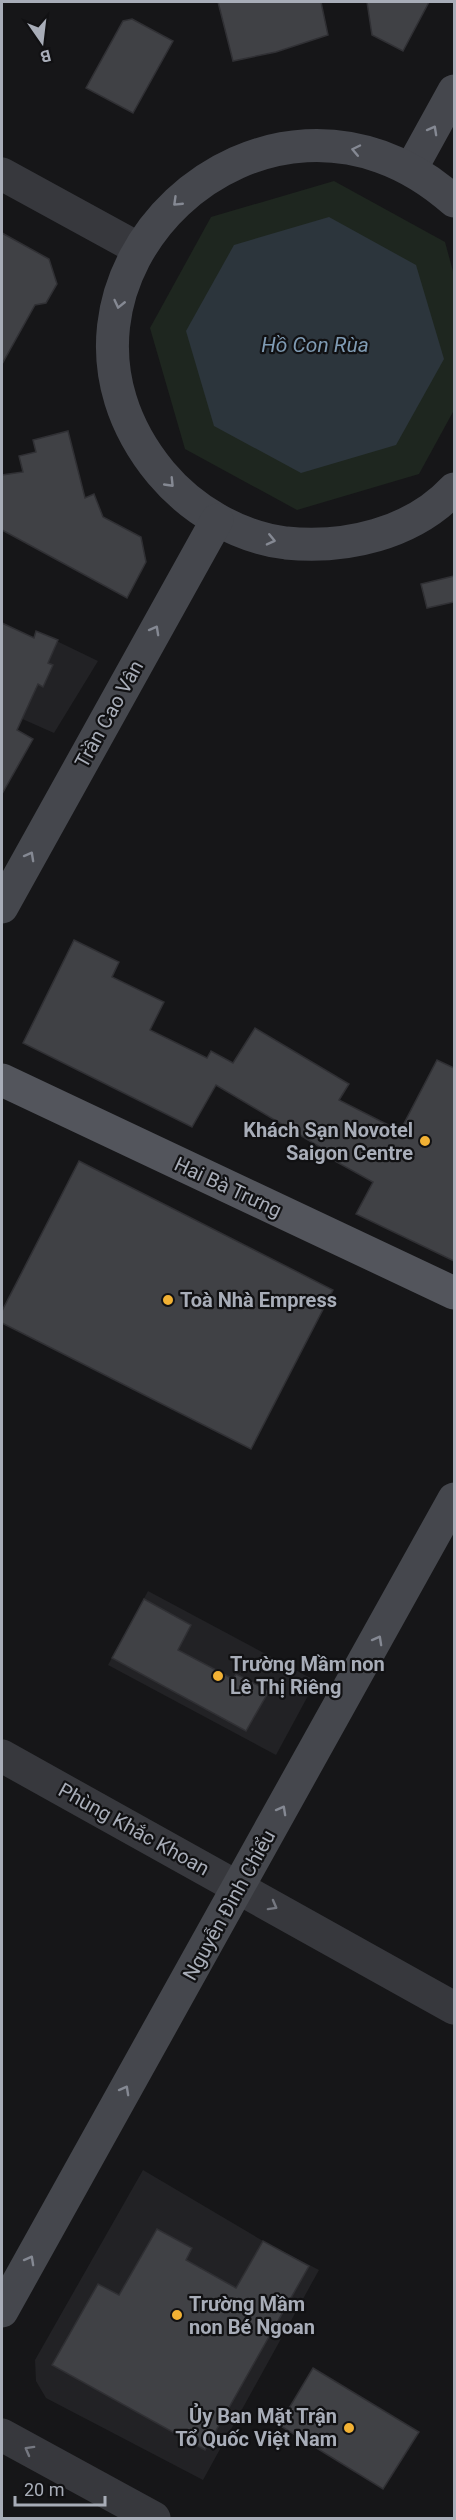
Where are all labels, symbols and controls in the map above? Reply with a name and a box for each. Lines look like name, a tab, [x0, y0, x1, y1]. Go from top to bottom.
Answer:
north arrow	[12, 12, 72, 72]
text: B	[38, 46, 53, 67]
one-way arrow	[426, 126, 437, 136]
one-way arrow	[352, 144, 362, 157]
one-way arrow	[173, 194, 184, 205]
one-way arrow	[113, 298, 126, 308]
water label: Hồ Con Rùa	[261, 333, 369, 357]
one-way arrow	[163, 476, 174, 487]
one-way arrow	[266, 532, 276, 545]
one-way arrow	[148, 626, 159, 637]
street label: Trần Cao Vân	[70, 656, 148, 772]
one-way arrow	[23, 852, 34, 862]
place label: Khách Sạn Novotel Saigon Centre	[243, 1118, 413, 1165]
marker: Khách Sạn Novotel Saigon Centre	[418, 1134, 432, 1148]
street label: Hai Bà Trưng	[171, 1152, 285, 1222]
place label: Toà Nhà Empress	[180, 1288, 337, 1312]
marker: Toà Nhà Empress	[161, 1293, 175, 1307]
one-way arrow	[371, 1636, 382, 1646]
place label: Trường Mầm non Lê Thị Riêng	[230, 1652, 385, 1699]
marker: Trường Mầm non Lê Thị Riêng	[211, 1669, 225, 1683]
street label: Phùng Khắc Khoan	[54, 1778, 214, 1880]
one-way arrow	[275, 1805, 286, 1816]
street label: Nguyễn Đình Chiểu	[178, 1826, 280, 1984]
one-way arrow	[267, 1899, 277, 1911]
one-way arrow	[118, 2085, 129, 2096]
one-way arrow	[23, 2256, 34, 2266]
place label: Trường Mầm non Bé Ngoan	[189, 2292, 315, 2339]
marker: Trường Mầm non Bé Ngoan	[170, 2308, 184, 2322]
place label: Ủy Ban Mặt Trận Tổ Quốc Việt Nam	[175, 2402, 337, 2451]
marker: Ủy Ban Mặt Trận Tổ Quốc Việt Nam	[342, 2421, 356, 2435]
one-way arrow	[25, 2446, 35, 2457]
scale bar	[15, 2469, 105, 2507]
text: 20 m	[24, 2479, 64, 2500]

